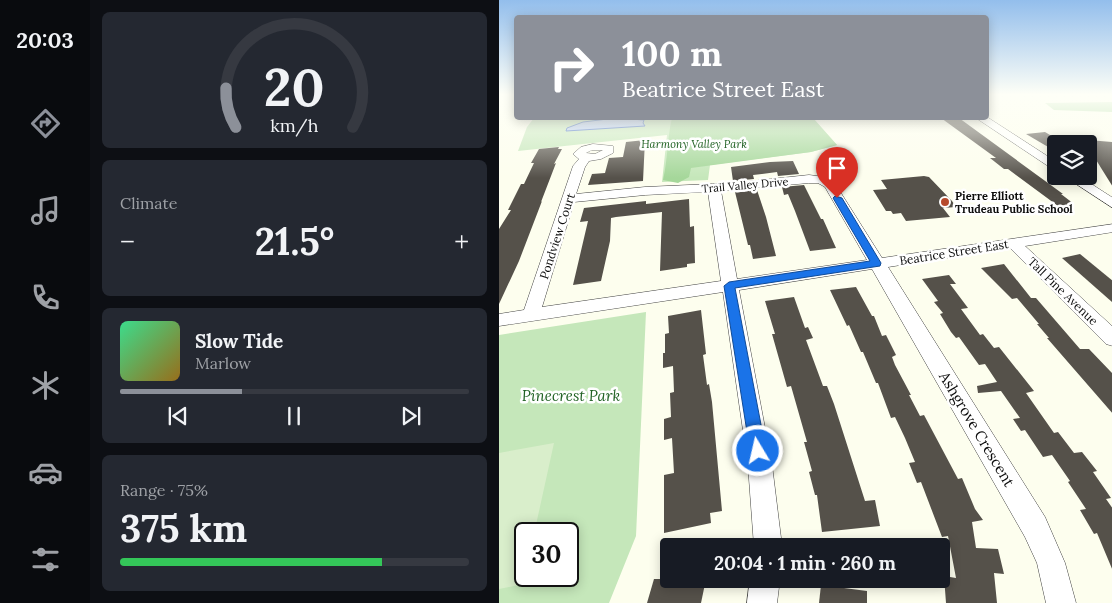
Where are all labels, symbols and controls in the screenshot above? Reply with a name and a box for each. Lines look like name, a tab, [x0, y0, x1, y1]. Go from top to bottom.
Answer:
text: 20:03	[16, 26, 74, 54]
text: 100 m	[622, 31, 722, 76]
icon: right	[539, 35, 604, 100]
text: 20	[264, 54, 325, 120]
text: Beatrice Street East	[622, 75, 824, 103]
icon: directions	[28, 106, 63, 141]
text: km/h	[270, 114, 319, 137]
map controls	[1047, 135, 1097, 185]
button: layers	[1047, 135, 1097, 185]
park label: Harmony Valley Park	[641, 137, 747, 151]
pin	[816, 147, 858, 198]
icon: arrive	[823, 154, 851, 182]
street label: Trail Valley Drive	[701, 174, 789, 196]
place label: Pierre Elliott Trudeau Public School	[955, 189, 1073, 216]
street label: Pondview Court	[536, 191, 578, 281]
icon: music	[28, 193, 63, 228]
text: Climate	[120, 193, 177, 213]
marker: Pierre Elliott Trudeau Public School	[939, 196, 951, 208]
text: 21.5°	[255, 217, 334, 265]
text: −	[120, 224, 135, 260]
text: +	[454, 224, 469, 260]
street label: Beatrice Street East	[898, 236, 1010, 268]
street label: Tall Pine Avenue	[1025, 254, 1102, 329]
icon: phone	[28, 280, 63, 315]
text: Slow Tide	[195, 329, 283, 353]
text: Marlow	[195, 353, 251, 373]
street label: Ashgrove Crescent	[935, 367, 1019, 490]
icon: climate	[28, 368, 63, 403]
park label: Pinecrest Park	[522, 386, 620, 405]
icon: previous	[164, 402, 192, 430]
icon: pause	[280, 402, 308, 430]
icon: next	[397, 402, 425, 430]
position arrow	[731, 424, 783, 476]
icon: car	[28, 455, 63, 490]
text: Range · 75%	[120, 480, 208, 500]
text: 375 km	[120, 504, 247, 552]
speed limit sign: 30	[514, 522, 579, 587]
icon: filters	[28, 542, 63, 577]
text: 20:04 · 1 min · 260 m	[714, 551, 896, 575]

